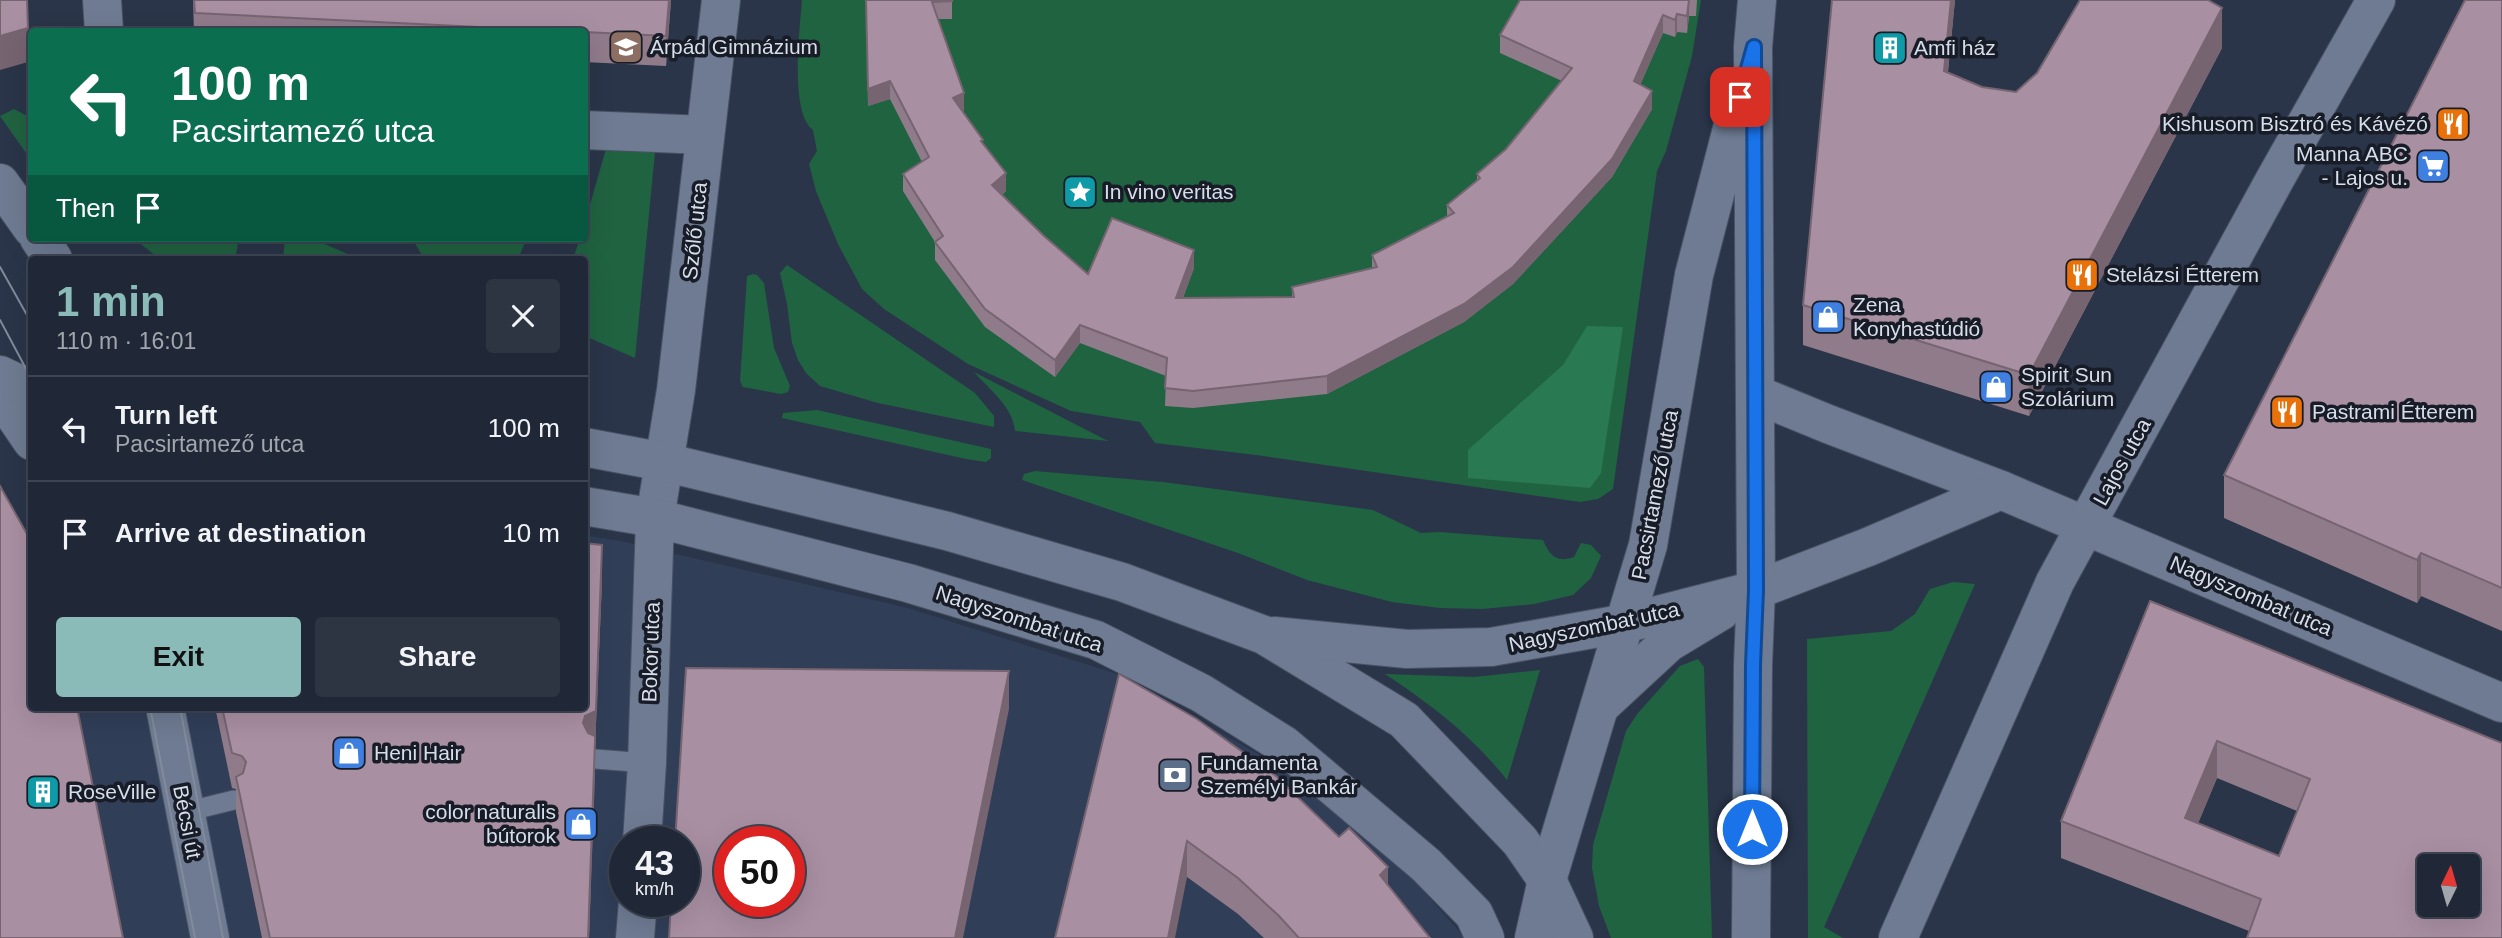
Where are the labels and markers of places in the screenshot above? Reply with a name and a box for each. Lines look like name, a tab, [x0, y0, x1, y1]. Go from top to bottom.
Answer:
school or university icon: Árpád Gimnázium	[607, 28, 645, 66]
building icon: Amfi ház	[1871, 29, 1909, 67]
place label: Árpád Gimnázium	[650, 35, 818, 58]
place label: Amfi ház	[1914, 36, 1996, 59]
pin	[1710, 67, 1770, 127]
restaurant icon: Kishusom Bisztró és Kávézó	[2434, 105, 2472, 143]
place label: Kishusom Bisztró és Kávézó	[2162, 112, 2428, 135]
place label: Manna ABC - Lajos u.	[2296, 142, 2408, 189]
supermarket icon: Manna ABC - Lajos u.	[2414, 147, 2452, 185]
place icon: In vino veritas	[1061, 173, 1099, 211]
place label: In vino veritas	[1104, 180, 1234, 203]
restaurant icon: Stelázsi Étterem	[2063, 256, 2101, 294]
place label: Stelázsi Étterem	[2106, 263, 2259, 286]
place label: Zena Konyhastúdió	[1853, 293, 1980, 340]
shop icon: Zena Konyhastúdió	[1809, 298, 1847, 336]
place label: Spirit Sun Szolárium	[2021, 363, 2114, 410]
shop icon: Spirit Sun Szolárium	[1977, 368, 2015, 406]
restaurant icon: Pastrami Étterem	[2268, 393, 2306, 431]
place label: Pastrami Étterem	[2312, 400, 2474, 423]
shop icon: Heni Hair	[330, 734, 368, 772]
place label: Heni Hair	[374, 741, 462, 764]
place label: Fundamenta Személyi Bankár	[1200, 751, 1358, 798]
bank icon: Fundamenta Személyi Bankár	[1156, 756, 1194, 794]
building icon: RoseVille	[24, 773, 62, 811]
place label: RoseVille	[68, 780, 156, 803]
place label: color naturalis bútorok	[425, 800, 556, 847]
shop icon: color naturalis bútorok	[562, 805, 600, 843]

